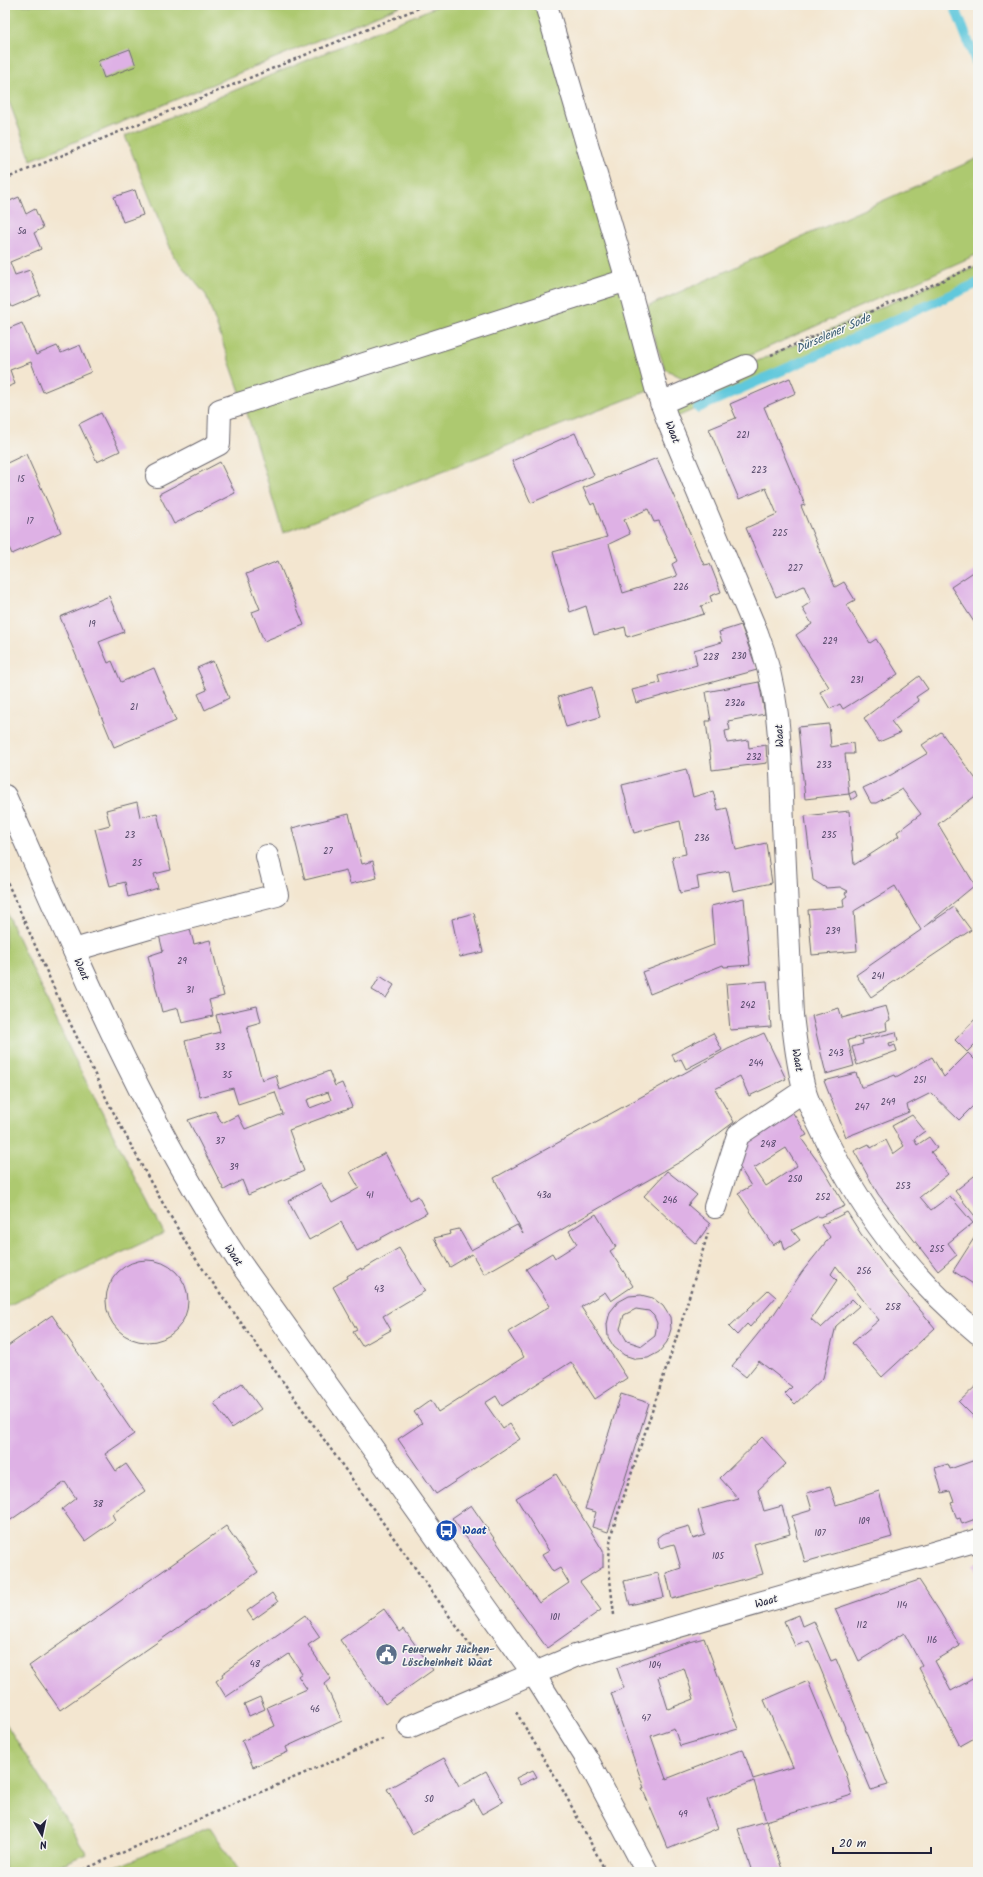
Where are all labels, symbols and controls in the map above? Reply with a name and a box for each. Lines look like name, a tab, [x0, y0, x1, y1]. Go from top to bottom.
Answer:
house number: 5a	[17, 224, 27, 239]
water label: Dürselener Sode	[793, 308, 875, 358]
street label: Waat	[659, 418, 685, 447]
house number: 221	[736, 428, 750, 443]
house number: 223	[751, 463, 767, 478]
house number: 15	[17, 472, 26, 487]
house number: 17	[27, 514, 34, 529]
house number: 225	[772, 526, 789, 541]
house number: 227	[788, 561, 803, 576]
house number: 226	[673, 580, 689, 595]
house number: 19	[88, 617, 96, 632]
house number: 229	[823, 634, 838, 649]
house number: 230	[732, 649, 747, 664]
house number: 228	[703, 650, 720, 665]
house number: 231	[850, 673, 864, 688]
house number: 232a	[725, 696, 745, 711]
house number: 21	[130, 700, 138, 715]
street label: Waat	[770, 723, 790, 748]
house number: 232	[746, 750, 762, 765]
house number: 233	[816, 758, 832, 773]
house number: 23	[125, 828, 135, 843]
house number: 235	[821, 828, 838, 843]
house number: 236	[694, 831, 710, 846]
house number: 27	[323, 844, 334, 859]
house number: 25	[132, 856, 143, 871]
house number: 239	[826, 924, 841, 939]
house number: 29	[177, 954, 187, 969]
street label: Waat	[68, 955, 94, 984]
house number: 241	[871, 969, 885, 984]
house number: 31	[186, 983, 194, 998]
house number: 242	[740, 998, 756, 1013]
house number: 33	[215, 1040, 225, 1055]
house number: 243	[828, 1046, 844, 1061]
street label: Waat	[786, 1047, 808, 1074]
house number: 244	[748, 1056, 764, 1071]
house number: 35	[222, 1068, 233, 1083]
house number: 251	[914, 1073, 927, 1088]
house number: 249	[881, 1095, 896, 1110]
house number: 247	[855, 1100, 870, 1115]
house number: 37	[215, 1134, 225, 1149]
house number: 248	[760, 1137, 776, 1152]
house number: 39	[229, 1160, 239, 1175]
house number: 250	[788, 1172, 803, 1187]
house number: 253	[895, 1179, 911, 1194]
house number: 41	[366, 1188, 374, 1203]
house number: 43a	[537, 1188, 551, 1203]
house number: 252	[815, 1190, 831, 1205]
house number: 246	[662, 1193, 678, 1208]
street label: Waat	[219, 1241, 248, 1271]
house number: 255	[930, 1242, 946, 1257]
house number: 256	[856, 1264, 872, 1279]
house number: 43	[374, 1282, 384, 1297]
house number: 258	[885, 1300, 901, 1315]
house number: 38	[93, 1497, 104, 1512]
house number: 109	[858, 1514, 870, 1529]
bus stop icon: Waat	[434, 1517, 460, 1543]
place label: Waat	[462, 1522, 488, 1540]
house number: 107	[814, 1526, 827, 1541]
house number: 105	[712, 1549, 725, 1564]
street label: Waat	[753, 1590, 781, 1614]
house number: 114	[897, 1598, 907, 1613]
house number: 101	[550, 1610, 560, 1625]
house number: 112	[857, 1618, 867, 1633]
house number: 116	[927, 1633, 937, 1648]
place label: Feuerwehr Jüchen- Löscheinheit Waat	[402, 1641, 495, 1672]
public building icon: Feuerwehr Jüchen- Löscheinheit Waat	[374, 1642, 400, 1668]
house number: 48	[250, 1657, 261, 1672]
house number: 104	[649, 1658, 661, 1673]
house number: 46	[310, 1702, 320, 1717]
house number: 47	[641, 1711, 651, 1726]
house number: 50	[424, 1792, 434, 1807]
house number: 49	[678, 1807, 688, 1822]
north arrow	[22, 1815, 62, 1855]
scale bar	[833, 1829, 931, 1855]
text: N	[39, 1834, 48, 1853]
text: 20 m	[839, 1834, 867, 1853]

